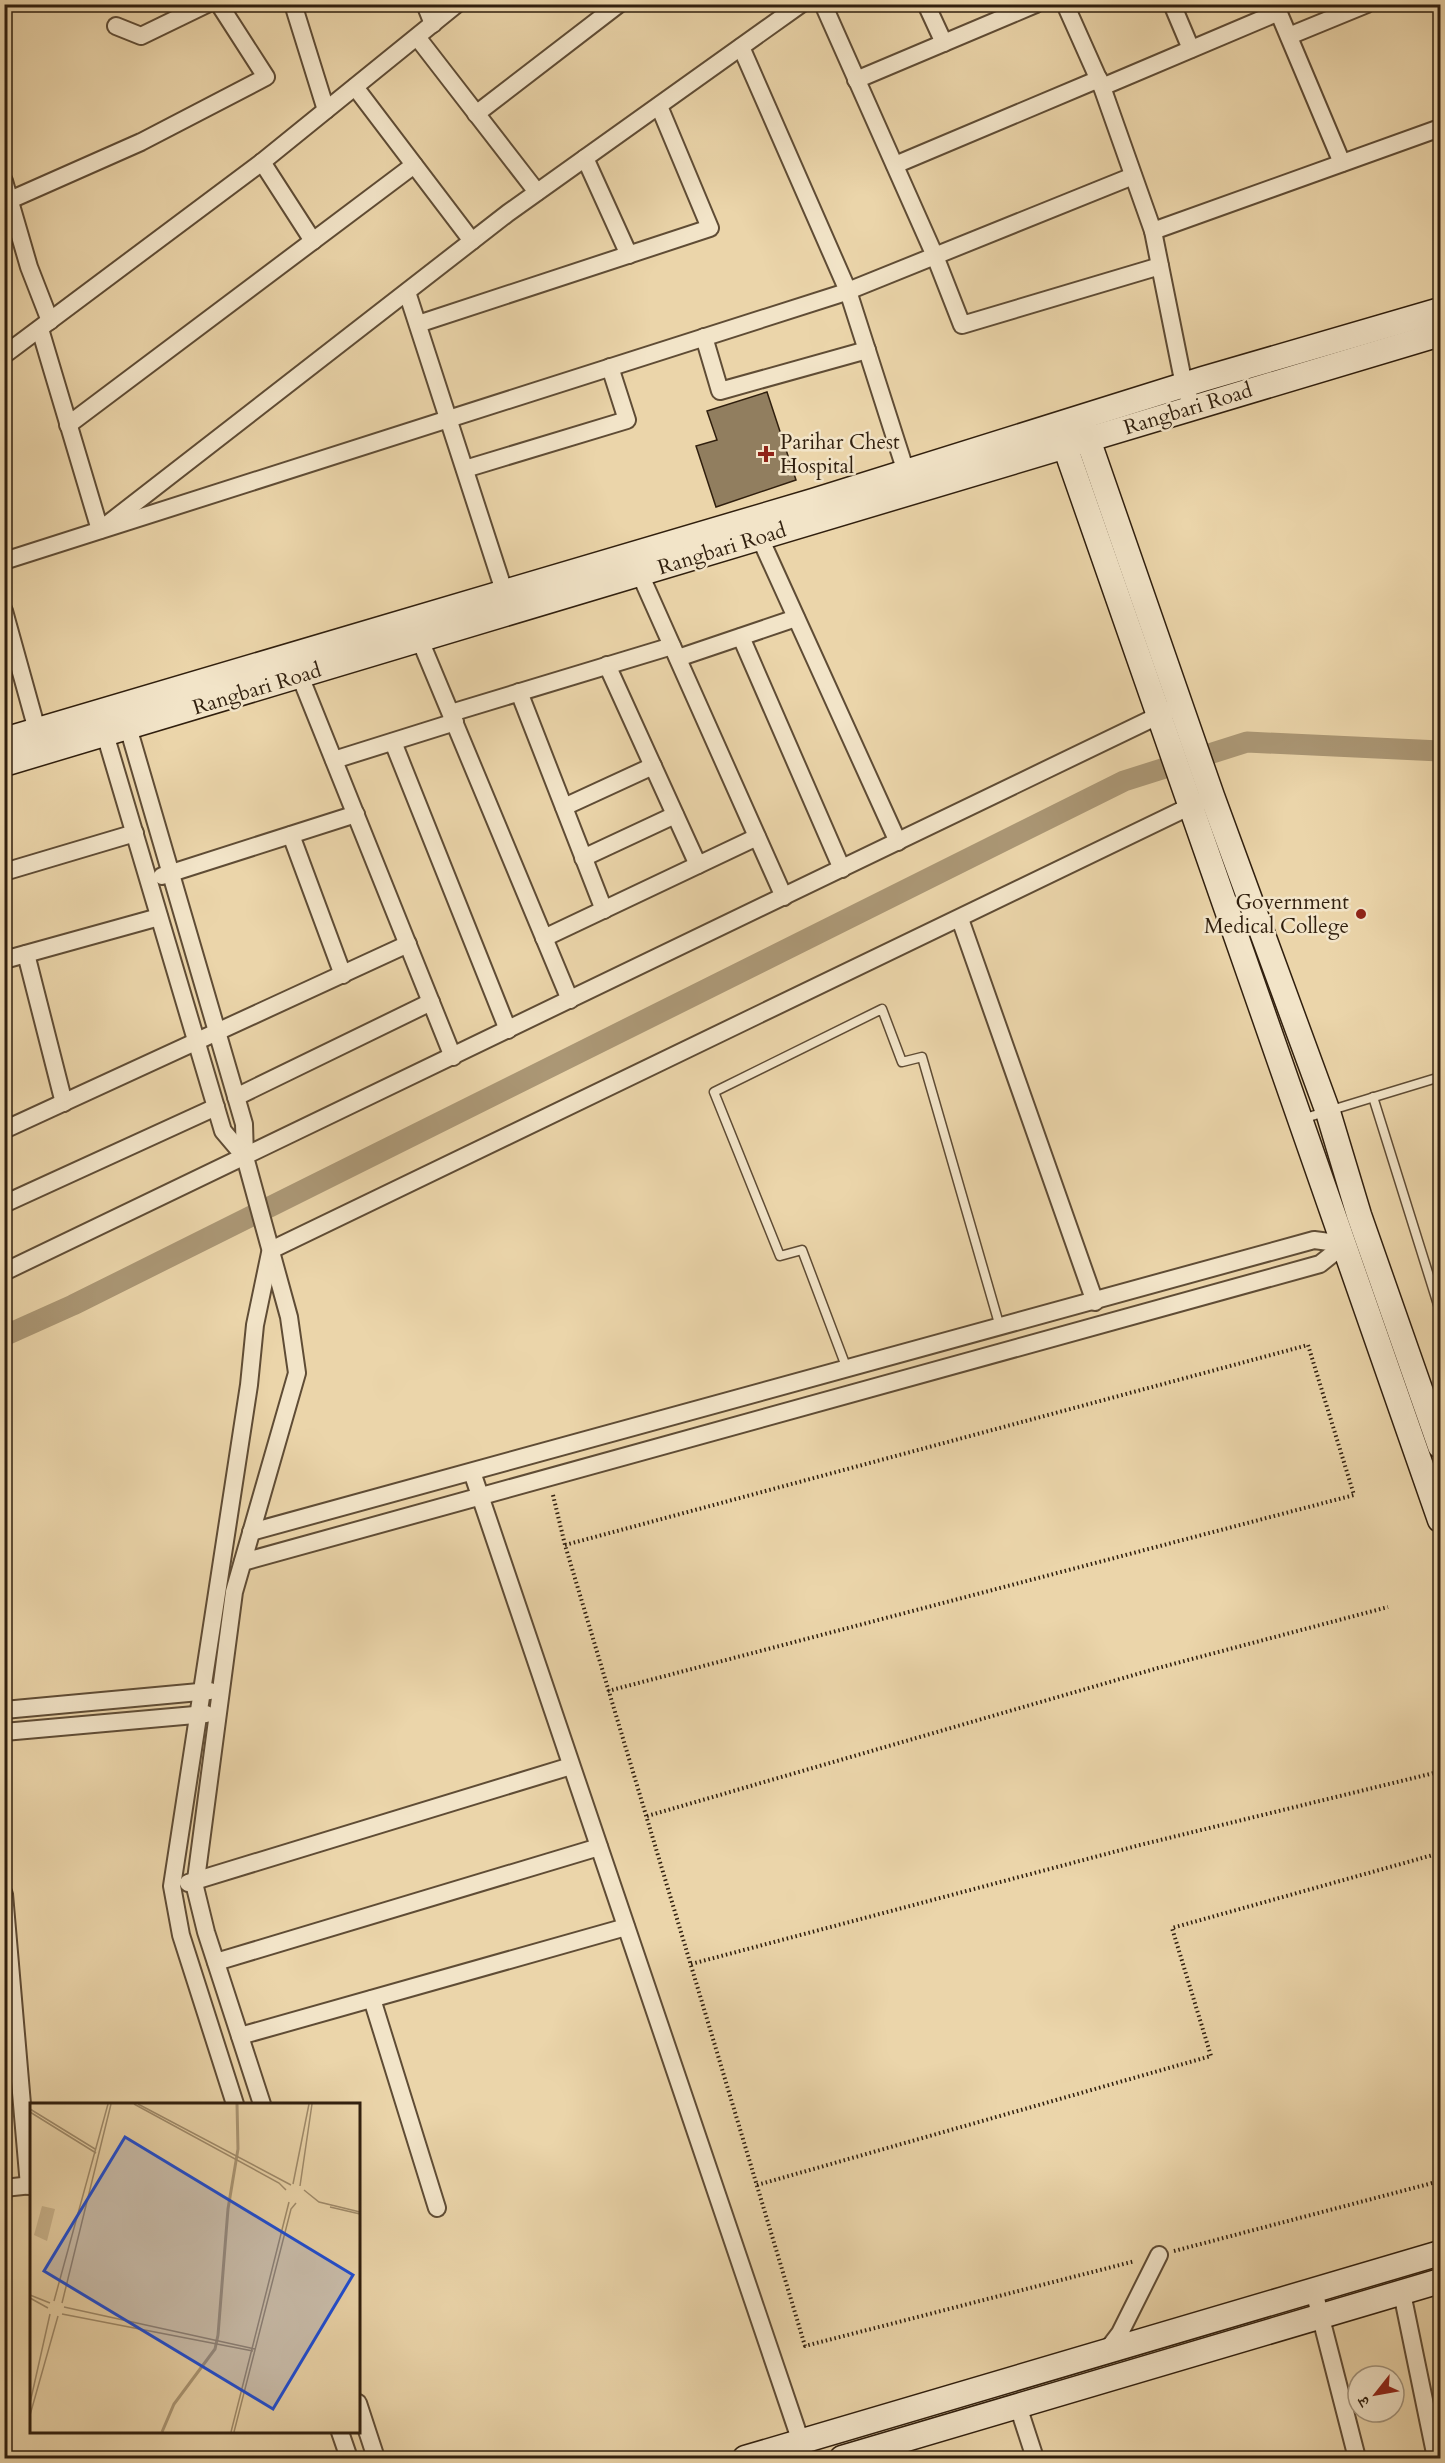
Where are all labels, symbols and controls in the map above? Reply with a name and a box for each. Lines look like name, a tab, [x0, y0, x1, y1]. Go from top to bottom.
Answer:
street label: Rangbari Road	[1120, 376, 1256, 442]
place label: Parihar Chest Hospital	[780, 428, 900, 481]
marker: Parihar Chest Hospital	[757, 445, 775, 463]
street label: Rangbari Road	[654, 516, 790, 582]
street label: Rangbari Road	[189, 656, 325, 722]
place label: Government Medical College	[1204, 888, 1349, 941]
marker: Government Medical College	[1354, 907, 1368, 921]
inset map	[30, 2103, 360, 2433]
north arrow	[1346, 2364, 1406, 2424]
text: उ	[1352, 2390, 1376, 2411]

